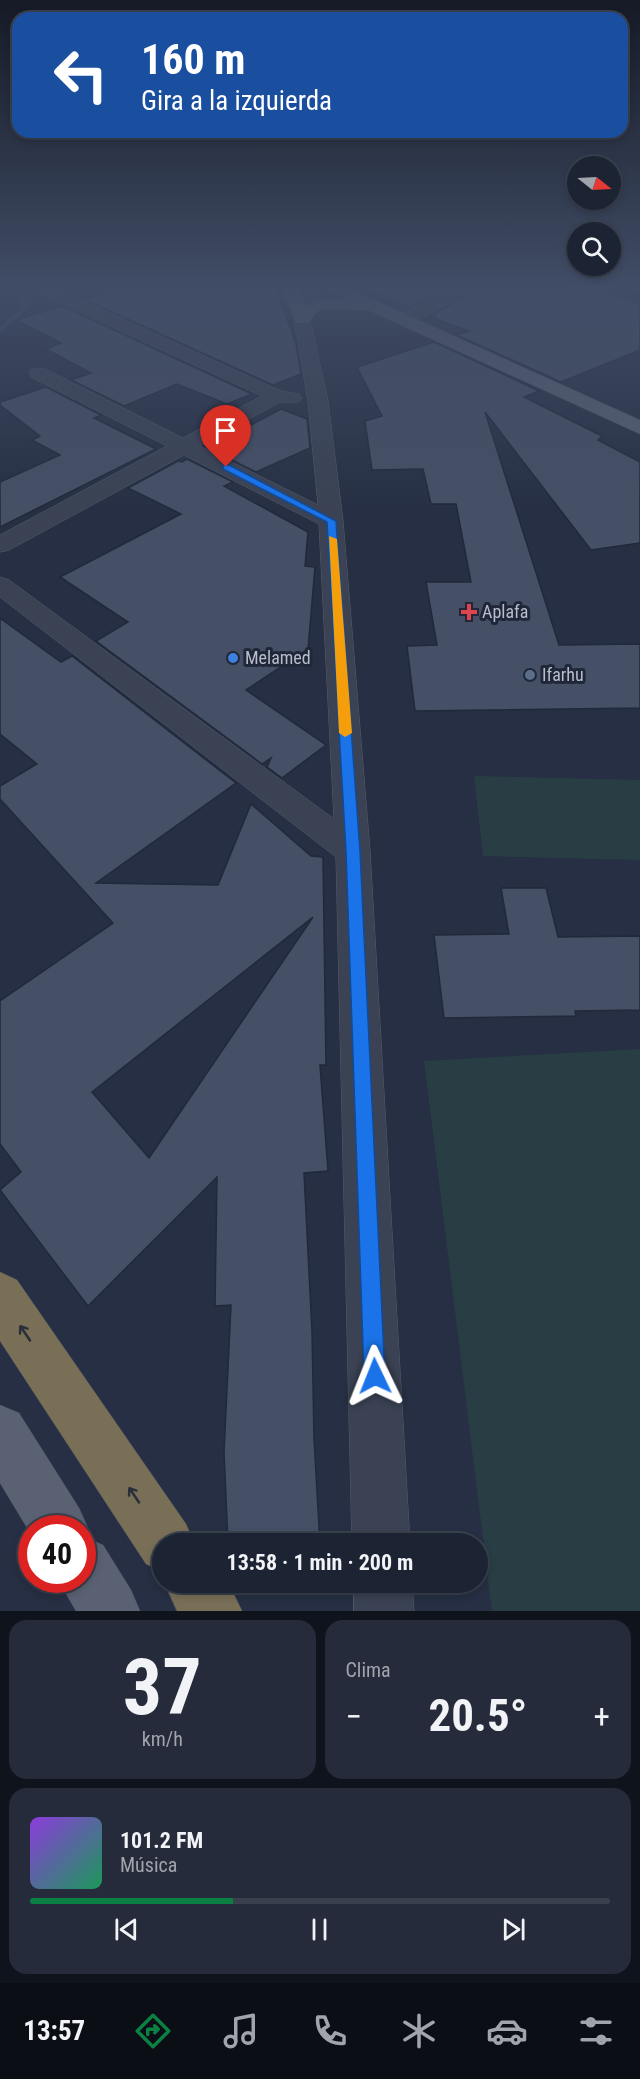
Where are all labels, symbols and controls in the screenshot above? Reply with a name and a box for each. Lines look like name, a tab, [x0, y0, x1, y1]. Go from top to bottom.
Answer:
text: 160 m	[141, 35, 246, 84]
icon: left	[42, 36, 120, 114]
text: Gira a la izquierda	[141, 85, 332, 117]
north arrow	[567, 156, 621, 210]
map controls	[567, 156, 621, 276]
button: search	[567, 222, 621, 276]
pin	[200, 405, 251, 467]
icon: arrive	[209, 414, 242, 447]
place label: Aplafa	[482, 601, 528, 622]
marker: Aplafa	[460, 603, 478, 621]
place label: Melamed	[245, 647, 311, 668]
marker: Melamed	[226, 651, 240, 665]
place label: Ifarhu	[542, 664, 584, 685]
marker: Ifarhu	[523, 668, 537, 682]
one-way arrow	[18, 1325, 31, 1342]
position arrow	[343, 1344, 407, 1408]
one-way arrow	[128, 1487, 140, 1504]
speed limit sign: 40	[18, 1515, 96, 1593]
text: 13:58 · 1 min · 200 m	[227, 1550, 413, 1575]
text: 37	[123, 1642, 202, 1733]
text: Clima	[346, 1658, 391, 1682]
text: 20.5°	[428, 1689, 527, 1742]
text: −	[346, 1697, 362, 1736]
text: +	[594, 1697, 610, 1736]
text: km/h	[142, 1727, 183, 1751]
text: 101.2 FM	[120, 1828, 203, 1853]
text: Música	[120, 1853, 177, 1877]
icon: previous	[110, 1913, 143, 1946]
icon: pause	[303, 1913, 336, 1946]
icon: next	[497, 1913, 530, 1946]
icon: directions	[132, 2010, 174, 2052]
icon: music	[220, 2010, 262, 2052]
icon: phone	[309, 2010, 351, 2052]
icon: climate	[398, 2010, 440, 2052]
icon: car	[486, 2010, 528, 2052]
icon: filters	[575, 2010, 617, 2052]
text: 13:57	[23, 2015, 85, 2047]

